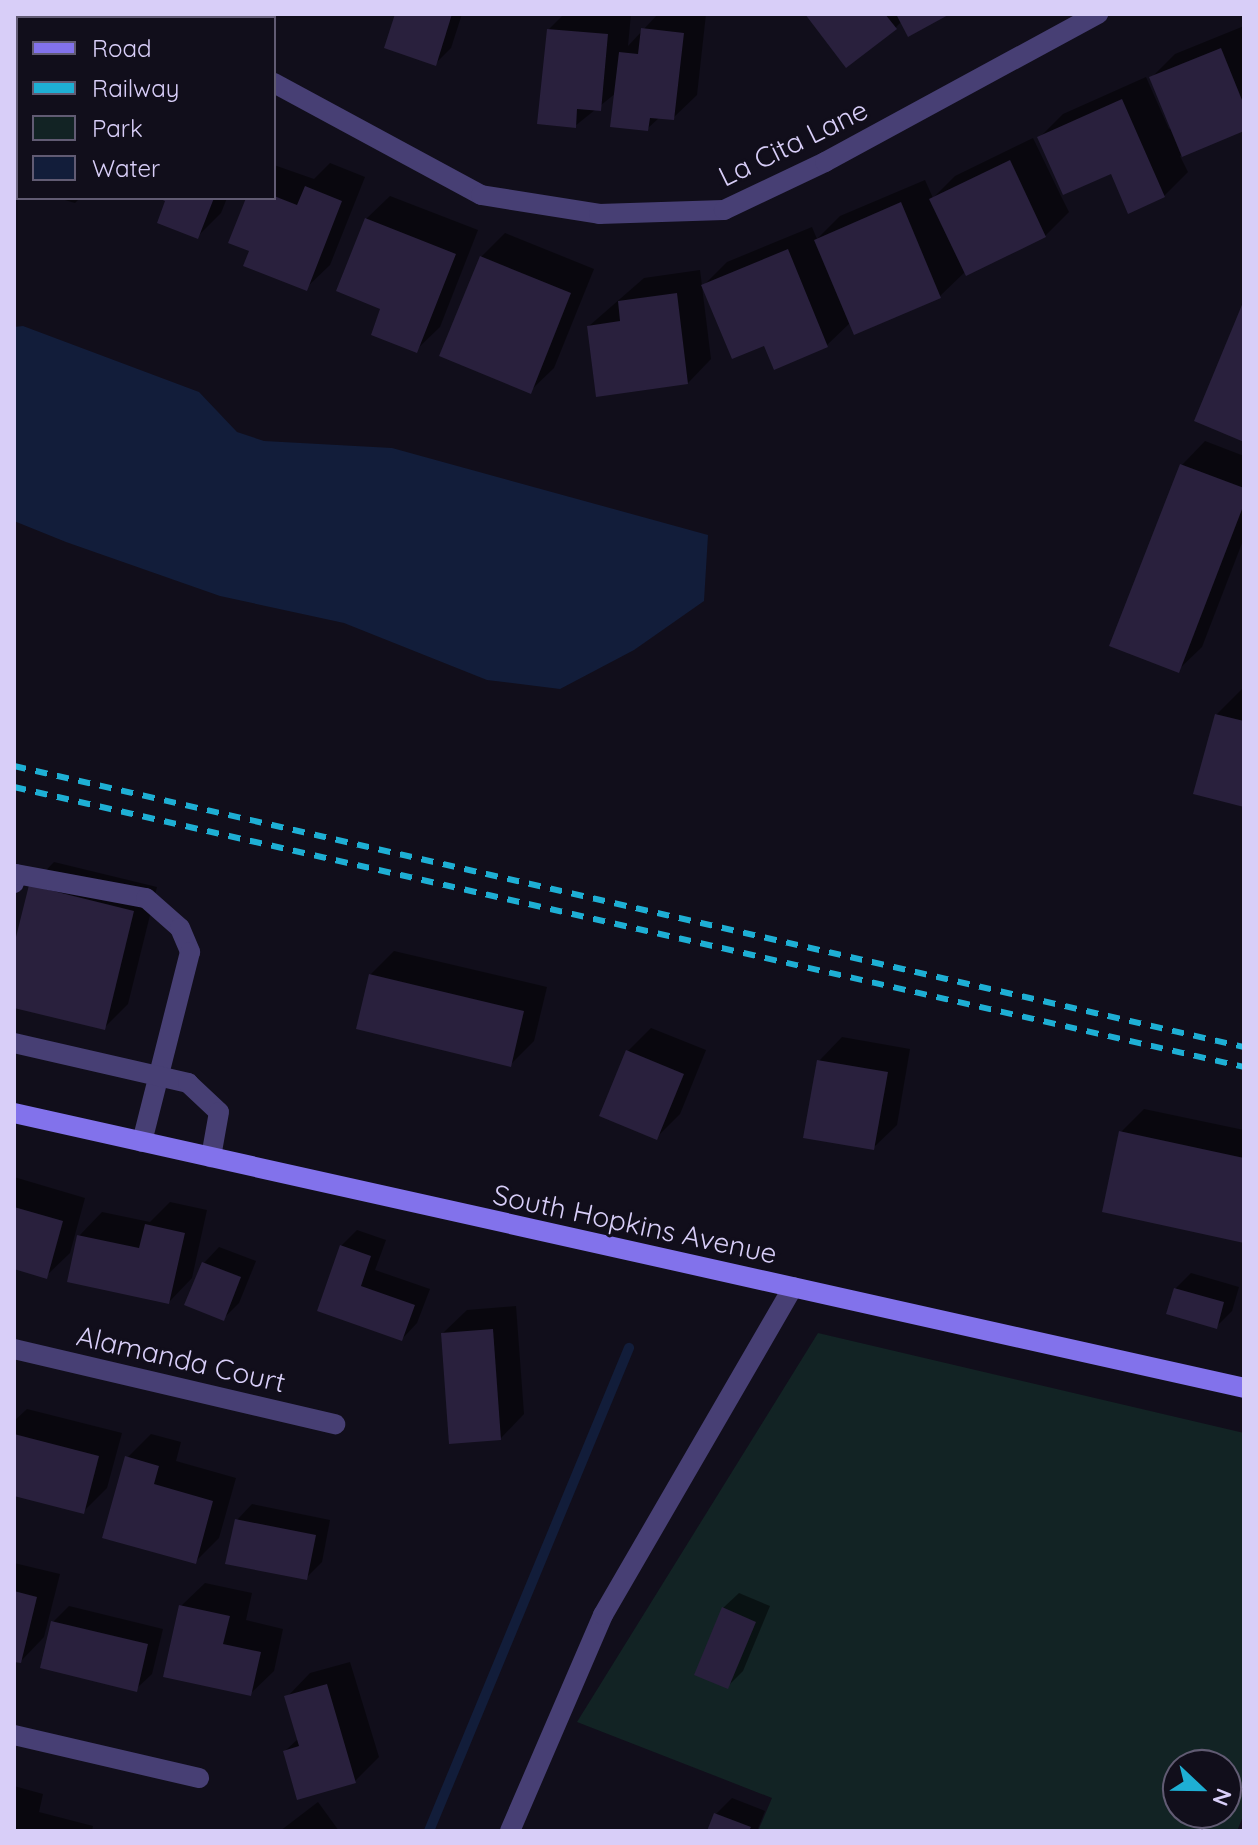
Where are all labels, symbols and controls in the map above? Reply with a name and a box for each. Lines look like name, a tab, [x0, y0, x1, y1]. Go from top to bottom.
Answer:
legend	[16, 16, 276, 200]
text: Road	[92, 33, 152, 63]
text: Railway	[92, 73, 179, 103]
street label: La Cita Lane	[713, 92, 873, 194]
text: Park	[92, 113, 143, 143]
text: Water	[92, 153, 160, 183]
street label: South Hopkins Avenue	[490, 1177, 780, 1271]
street label: Alamanda Court	[73, 1319, 289, 1399]
north arrow	[1162, 1749, 1242, 1829]
text: N	[1206, 1784, 1238, 1810]

